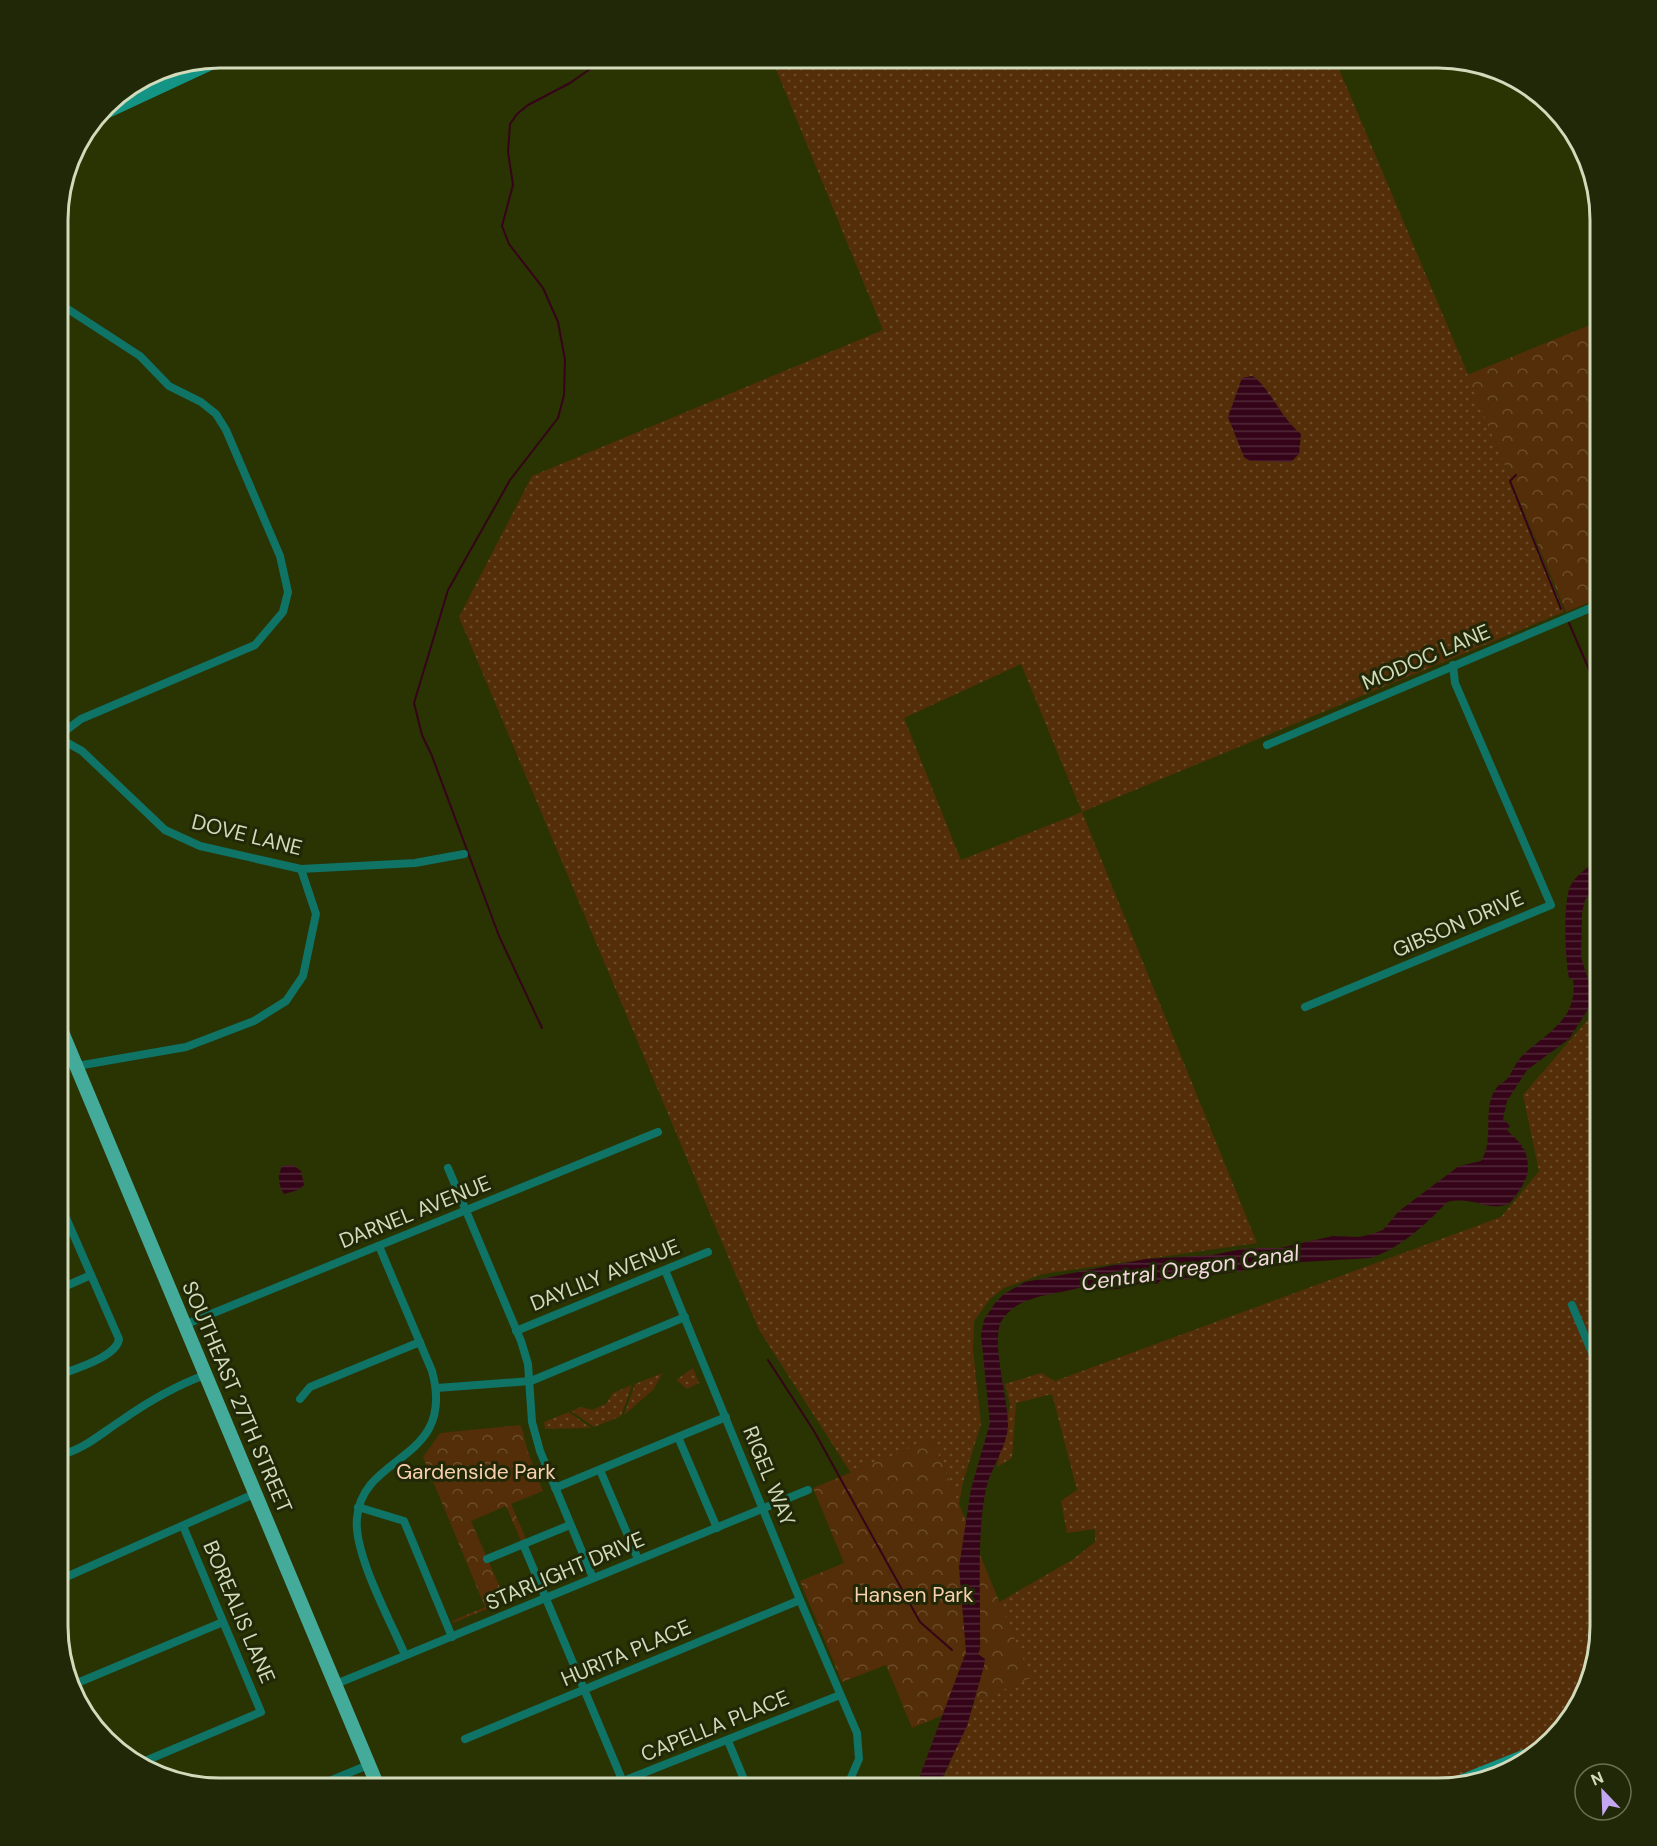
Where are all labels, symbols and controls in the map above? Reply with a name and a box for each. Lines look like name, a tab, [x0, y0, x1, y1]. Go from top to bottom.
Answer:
street label: MODOC LANE	[1358, 617, 1494, 697]
street label: DOVE LANE	[189, 808, 305, 862]
street label: GIBSON DRIVE	[1388, 884, 1528, 964]
street label: DARNEL AVENUE	[335, 1169, 495, 1255]
street label: DAYLILY AVENUE	[526, 1232, 684, 1318]
water label: Central Oregon Canal	[1079, 1238, 1302, 1298]
street label: SOUTHEAST 27TH STREET	[175, 1277, 299, 1517]
street label: RIGEL WAY	[736, 1422, 802, 1530]
park label: Gardenside Park	[396, 1458, 556, 1486]
street label: STARLIGHT DRIVE	[481, 1525, 649, 1617]
street label: BOREALIS LANE	[196, 1536, 282, 1688]
park label: Hansen Park	[854, 1581, 974, 1609]
street label: HURITA PLACE	[557, 1613, 695, 1693]
street label: CAPELLA PLACE	[637, 1683, 793, 1769]
north arrow	[1573, 1762, 1633, 1822]
text: N	[1588, 1767, 1607, 1791]

